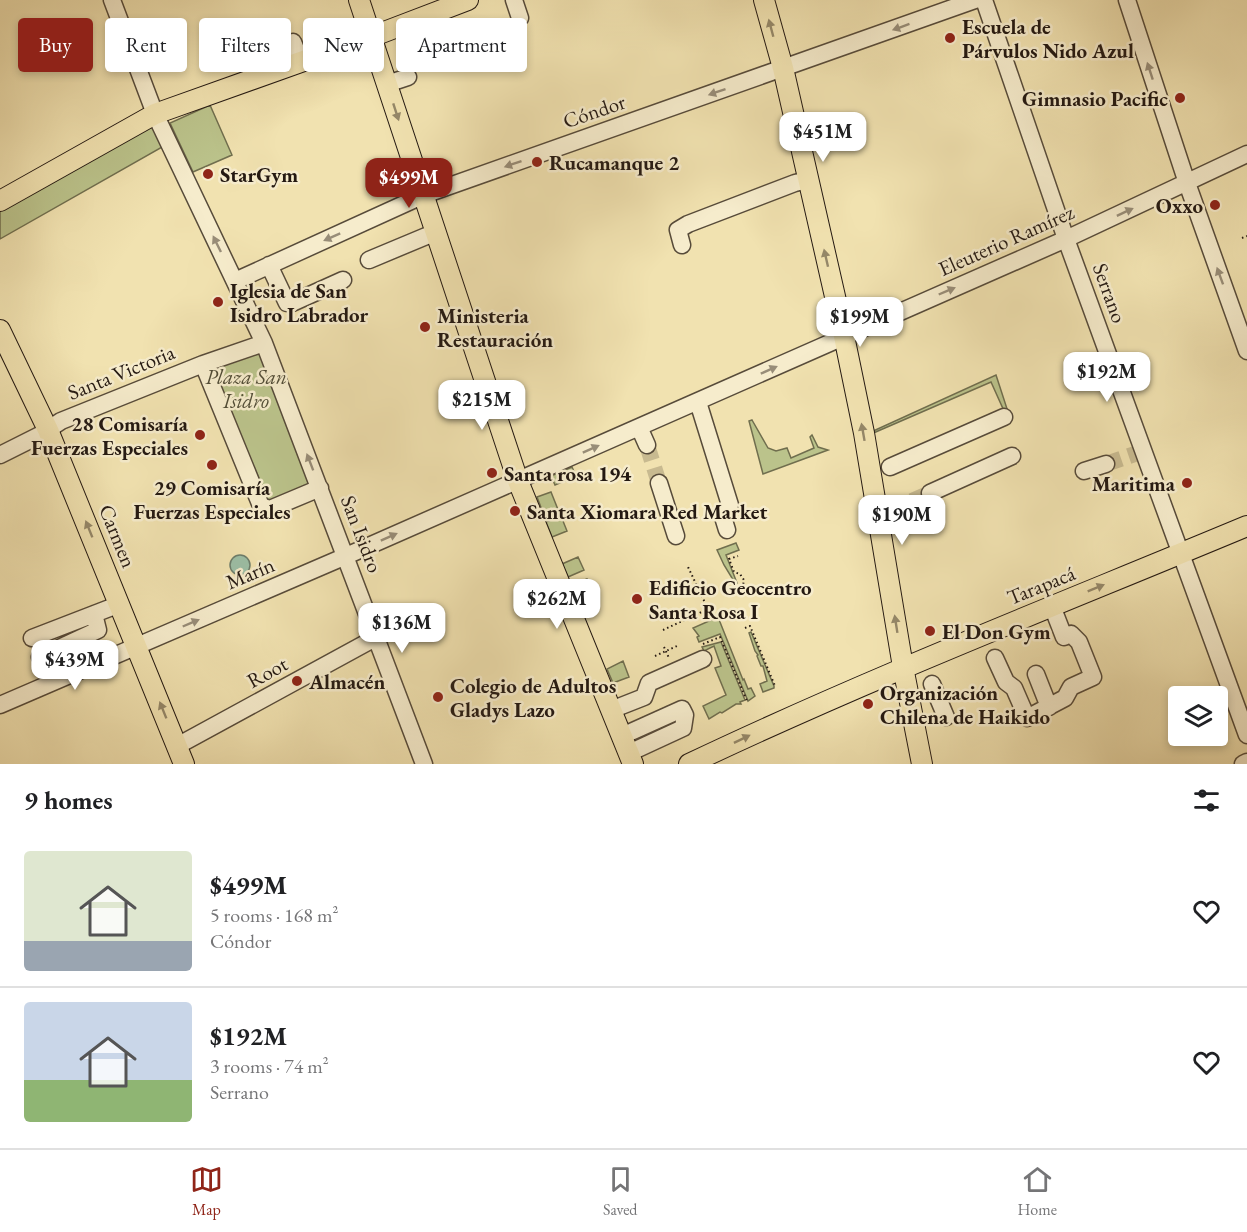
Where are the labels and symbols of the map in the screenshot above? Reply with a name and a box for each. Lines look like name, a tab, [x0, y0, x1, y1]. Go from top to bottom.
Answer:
place label: Escuela de Párvulos Nido Azul	[962, 13, 1134, 64]
one-way arrow	[766, 19, 776, 37]
one-way arrow	[891, 22, 909, 32]
marker: Escuela de Párvulos Nido Azul	[943, 31, 957, 45]
one-way arrow	[1145, 62, 1154, 80]
place label: Gimnasio Pacific	[1022, 85, 1168, 112]
one-way arrow	[708, 87, 726, 97]
street label: Cóndor	[559, 88, 629, 134]
marker: Gimnasio Pacific	[1173, 91, 1187, 105]
one-way arrow	[392, 103, 402, 121]
pin: $451M	[781, 112, 865, 163]
place label: Rucamanque 2	[549, 149, 679, 176]
marker: Rucamanque 2	[530, 155, 544, 169]
pin: $499M	[367, 158, 451, 209]
one-way arrow	[504, 159, 522, 169]
place label: StarGym	[220, 161, 298, 188]
marker: StarGym	[201, 167, 215, 181]
place label: Oxxo	[1156, 192, 1203, 219]
street label: Eleuterio Ramírez	[934, 198, 1078, 282]
marker: Oxxo	[1208, 198, 1222, 212]
one-way arrow	[1117, 207, 1134, 216]
one-way arrow	[324, 232, 341, 241]
one-way arrow	[213, 236, 222, 253]
one-way arrow	[821, 249, 831, 268]
street label: Serrano	[1087, 259, 1133, 327]
one-way arrow	[1214, 267, 1224, 285]
place label: Iglesia de San Isidro Labrador	[230, 277, 369, 328]
one-way arrow	[939, 286, 957, 296]
marker: Iglesia de San Isidro Labrador	[211, 295, 225, 309]
pin: $199M	[818, 297, 902, 348]
place label: Ministeria Restauración	[437, 302, 553, 353]
marker: Ministeria Restauración	[418, 320, 432, 334]
street label: Santa Victoria	[63, 338, 179, 406]
pin: $192M	[1065, 352, 1149, 403]
park label: Plaza San Isidro	[205, 363, 287, 414]
one-way arrow	[760, 364, 778, 374]
pin: $215M	[440, 380, 524, 431]
place label: 28 Comisaría Fuerzas Especiales	[31, 410, 189, 461]
one-way arrow	[859, 422, 868, 441]
marker: 28 Comisaría Fuerzas Especiales	[193, 428, 207, 442]
one-way arrow	[582, 444, 599, 453]
one-way arrow	[305, 453, 315, 471]
marker: 29 Comisaría Fuerzas Especiales	[205, 458, 219, 472]
place label: Santa rosa 194	[504, 460, 632, 487]
marker: Santa rosa 194	[485, 466, 499, 480]
place label: Maritima	[1092, 470, 1176, 497]
place label: 29 Comisaría Fuerzas Especiales	[134, 474, 290, 525]
marker: Maritima	[1180, 476, 1194, 490]
street label: San Isidro	[335, 492, 389, 576]
pin: $190M	[860, 495, 944, 546]
place label: Santa Xiomara Red Market	[527, 498, 767, 525]
street label: Carmen	[93, 500, 143, 572]
marker: Santa Xiomara Red Market	[508, 504, 522, 518]
one-way arrow	[84, 520, 93, 538]
one-way arrow	[381, 533, 398, 542]
street label: Marín	[222, 551, 278, 595]
street label: Tarapacá	[1003, 559, 1080, 611]
place label: Edificio Geocentro Santa Rosa I	[649, 574, 812, 625]
pin: $262M	[515, 579, 599, 630]
one-way arrow	[1087, 583, 1105, 593]
marker: Edificio Geocentro Santa Rosa I	[630, 592, 644, 606]
pin: $136M	[360, 603, 444, 654]
one-way arrow	[891, 614, 900, 633]
one-way arrow	[182, 618, 200, 628]
place label: El Don Gym	[942, 618, 1051, 645]
marker: El Don Gym	[923, 624, 937, 638]
pin: $439M	[33, 640, 117, 691]
street label: Root	[242, 650, 292, 694]
place label: Almacén	[308, 668, 386, 695]
place label: Colegio de Adultos Gladys Lazo	[450, 672, 616, 723]
marker: Almacén	[290, 674, 304, 688]
place label: Organización Chilena de Haikido	[880, 679, 1050, 730]
marker: Colegio de Adultos Gladys Lazo	[431, 690, 445, 704]
marker: Organización Chilena de Haikido	[861, 697, 875, 711]
one-way arrow	[158, 700, 168, 718]
one-way arrow	[734, 734, 751, 743]

